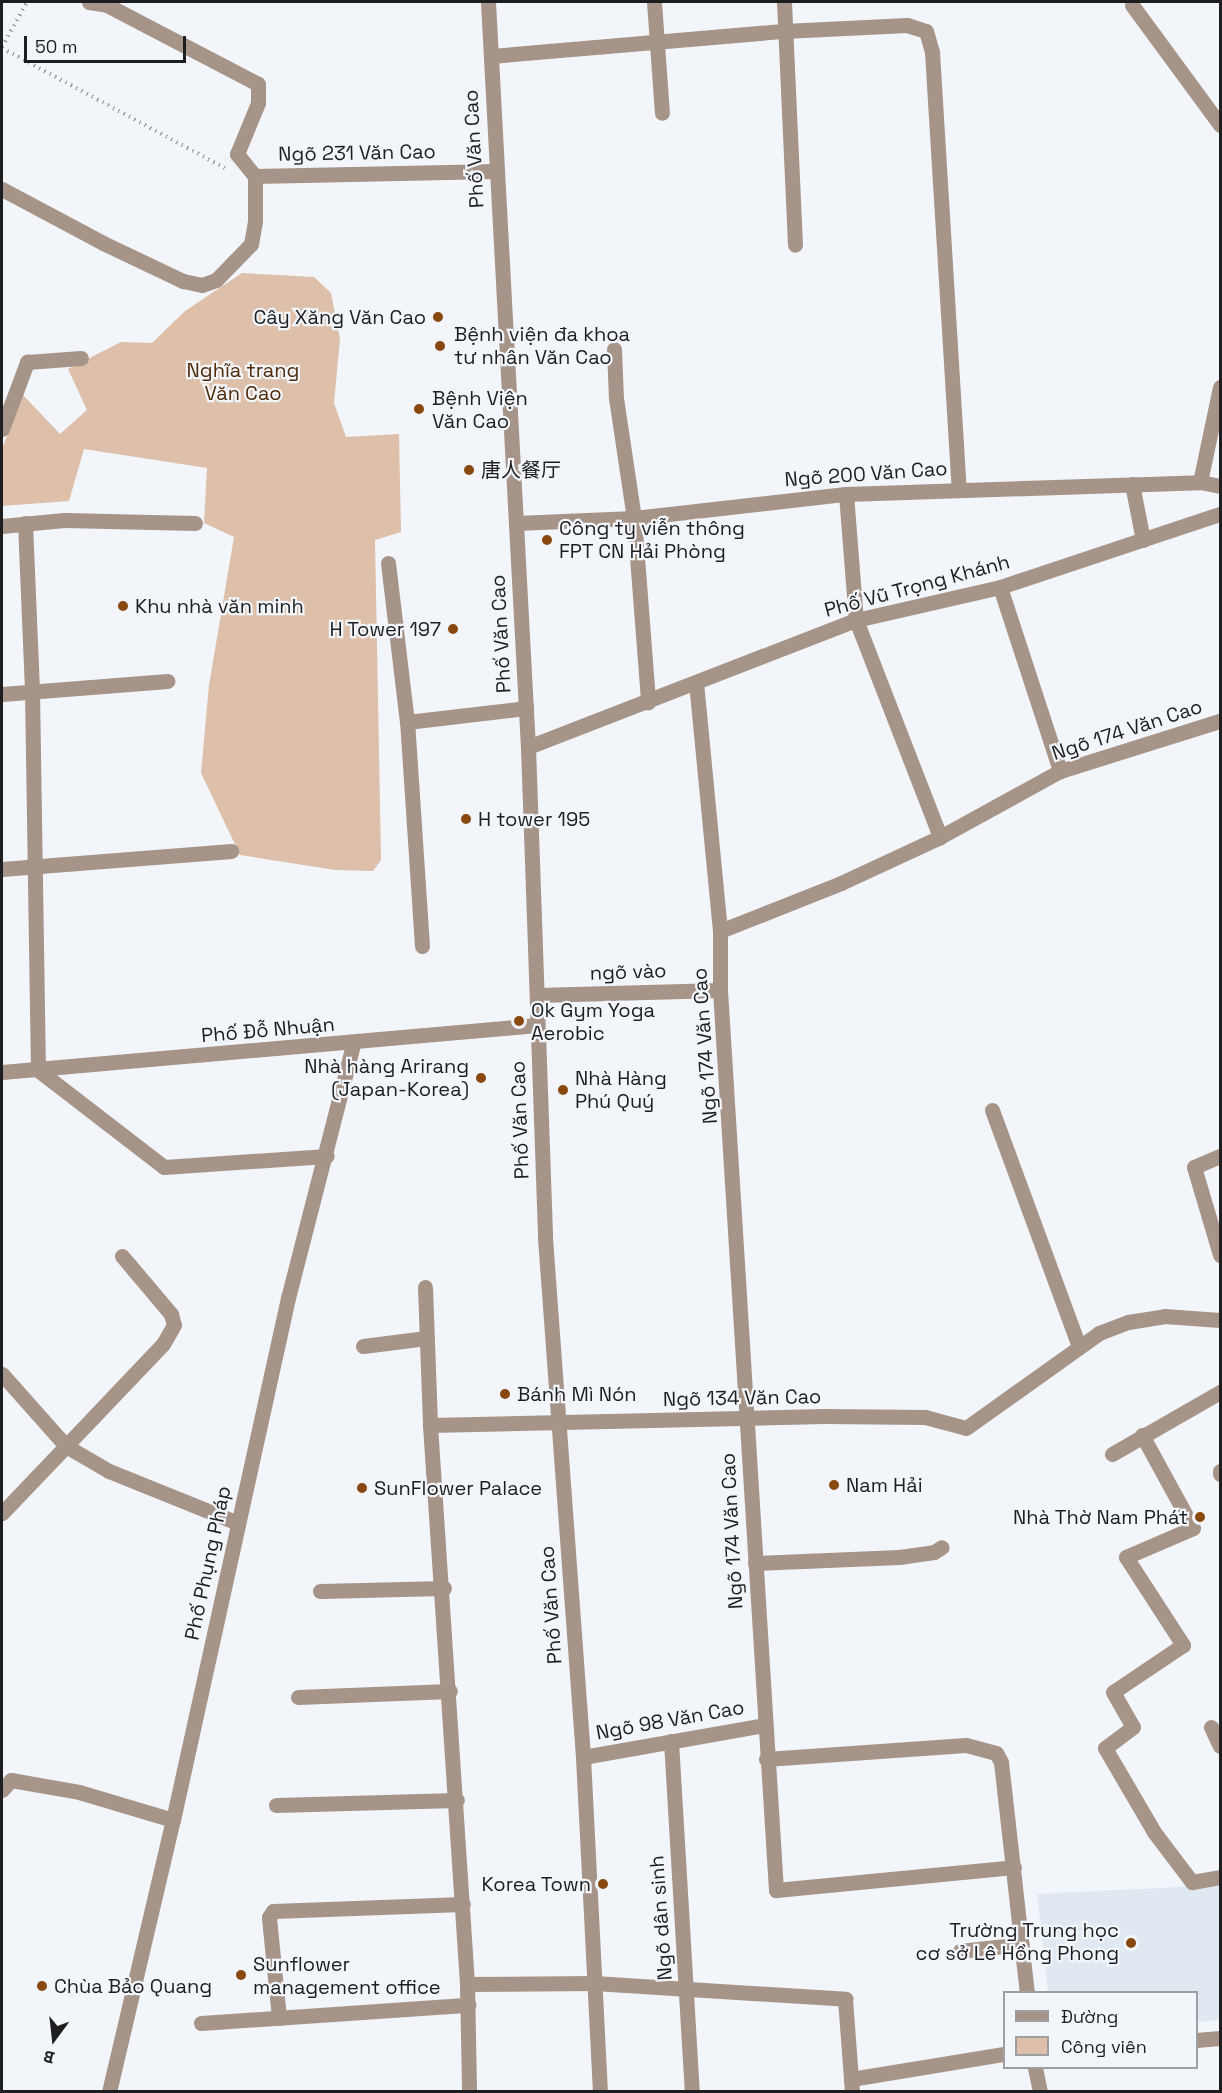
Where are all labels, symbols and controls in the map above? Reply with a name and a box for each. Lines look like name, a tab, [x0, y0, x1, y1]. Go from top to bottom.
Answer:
scale bar	[27, 24, 189, 62]
text: 50 m	[35, 35, 77, 58]
street label: Phố Văn Cao	[459, 89, 489, 209]
street label: Ngõ 231 Văn Cao	[278, 140, 436, 166]
place label: Cây Xăng Văn Cao	[253, 305, 426, 329]
marker: Cây Xăng Văn Cao	[431, 310, 445, 324]
place label: Bệnh viện đa khoa tư nhân Văn Cao	[454, 322, 630, 369]
marker: Bệnh viện đa khoa tư nhân Văn Cao	[431, 337, 449, 355]
park label: Nghĩa trang Văn Cao	[187, 359, 299, 406]
place label: Bệnh Viện Văn Cao	[432, 386, 528, 433]
marker: Bệnh Viện Văn Cao	[410, 400, 428, 418]
street label: Ngõ 200 Văn Cao	[784, 456, 948, 492]
place label: 唐人餐厅	[481, 458, 561, 482]
marker: 唐人餐厅	[462, 463, 476, 477]
place label: Công ty viễn thông FPT CN Hải Phòng	[559, 516, 745, 563]
marker: Công ty viễn thông FPT CN Hải Phòng	[540, 533, 554, 547]
street label: Phố Vũ Trọng Khánh	[821, 550, 1013, 622]
street label: Phố Văn Cao	[486, 574, 516, 694]
place label: Khu nhà văn minh	[135, 594, 304, 618]
marker: Khu nhà văn minh	[116, 599, 130, 613]
place label: H Tower 197	[329, 617, 441, 641]
marker: H Tower 197	[446, 622, 460, 636]
street label: Ngõ 174 Văn Cao	[1049, 694, 1205, 766]
place label: H tower 195	[478, 807, 590, 831]
marker: H tower 195	[459, 812, 473, 826]
street label: ngõ vào	[589, 959, 667, 985]
street label: Ngõ 174 Văn Cao	[688, 967, 722, 1125]
place label: Ok Gym Yoga Aerobic	[531, 998, 655, 1045]
street label: Phố Đỗ Nhuận	[200, 1012, 336, 1048]
marker: Ok Gym Yoga Aerobic	[512, 1014, 526, 1028]
place label: Nhà hàng Arirang (Japan-Korea)	[304, 1054, 469, 1101]
street label: Phố Văn Cao	[506, 1060, 534, 1180]
place label: Nhà Hàng Phú Quý	[575, 1066, 667, 1113]
marker: Nhà hàng Arirang (Japan-Korea)	[474, 1071, 488, 1085]
marker: Nhà Hàng Phú Quý	[556, 1083, 570, 1097]
place label: Bánh Mì Nón	[517, 1382, 637, 1406]
street label: Ngõ 134 Văn Cao	[662, 1385, 822, 1411]
marker: Bánh Mì Nón	[498, 1387, 512, 1401]
street label: Ngõ 174 Văn Cao	[716, 1452, 748, 1610]
place label: Nam Hải	[846, 1473, 923, 1497]
place label: SunFlower Palace	[374, 1476, 542, 1500]
marker: Nam Hải	[827, 1478, 841, 1492]
marker: SunFlower Palace	[355, 1481, 369, 1495]
street label: Phố Phụng Pháp	[180, 1484, 236, 1642]
place label: Nhà Thờ Nam Phát	[1013, 1505, 1188, 1529]
marker: Nhà Thờ Nam Phát	[1193, 1510, 1207, 1524]
street label: Phố Văn Cao	[535, 1545, 567, 1665]
street label: Ngõ 98 Văn Cao	[594, 1695, 746, 1745]
street label: Ngõ dân sinh	[645, 1855, 677, 1981]
place label: Korea Town	[481, 1872, 591, 1896]
marker: Korea Town	[596, 1877, 610, 1891]
place label: Trường Trung học cơ sở Lê Hồng Phong	[916, 1919, 1119, 1966]
marker: Trường Trung học cơ sở Lê Hồng Phong	[1124, 1936, 1138, 1950]
place label: Sunflower management office	[253, 1952, 441, 1999]
marker: Sunflower management office	[234, 1968, 248, 1982]
place label: Chùa Bảo Quang	[54, 1974, 212, 1998]
marker: Chùa Bảo Quang	[35, 1979, 49, 1993]
legend	[1003, 1991, 1198, 2069]
text: Đường	[1061, 2005, 1118, 2028]
north arrow	[24, 2009, 84, 2069]
text: Công viên	[1061, 2035, 1147, 2058]
text: B	[41, 2045, 57, 2068]

